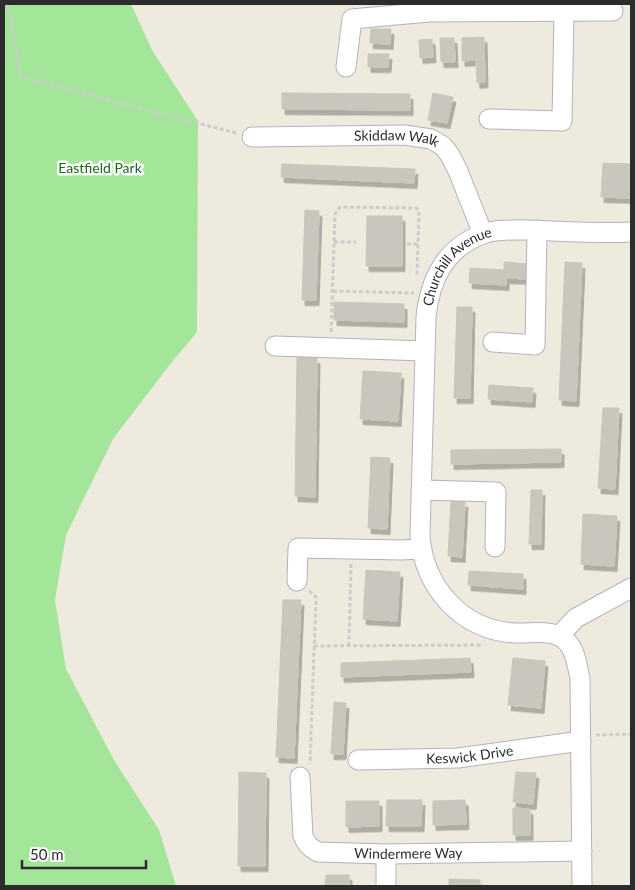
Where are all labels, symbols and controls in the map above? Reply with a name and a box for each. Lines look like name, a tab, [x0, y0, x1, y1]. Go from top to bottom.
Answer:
street label: Skiddaw Walk	[354, 126, 444, 151]
park label: Eastfield Park	[58, 159, 143, 176]
street label: Churchill Avenue	[419, 223, 493, 307]
street label: Keswick Drive	[426, 741, 514, 767]
scale bar	[22, 838, 146, 870]
street label: Windermere Way	[354, 844, 463, 862]
text: 50 m	[30, 845, 64, 863]

